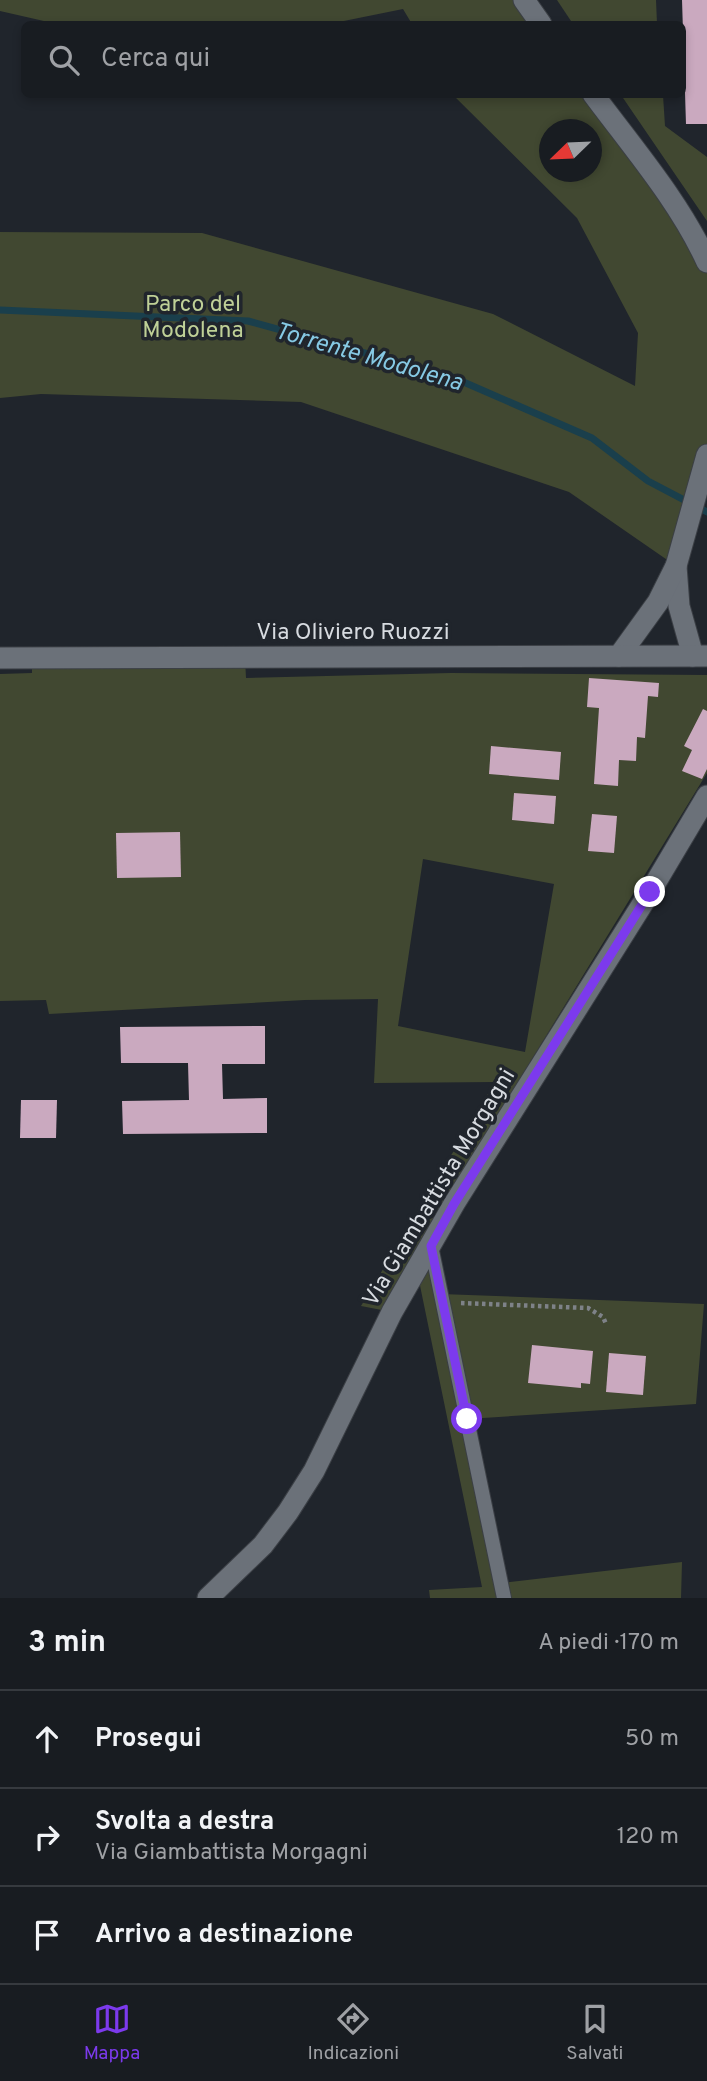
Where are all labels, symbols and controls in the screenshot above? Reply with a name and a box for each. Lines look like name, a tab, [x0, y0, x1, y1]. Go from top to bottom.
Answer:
search box	[21, 21, 686, 98]
icon: search	[45, 41, 83, 79]
text: Cerca qui	[101, 43, 210, 76]
north arrow	[539, 119, 602, 182]
park label: Parco del Modolena	[142, 291, 244, 346]
water label: Torrente Modolena	[271, 317, 466, 399]
street label: Via Oliviero Ruozzi	[256, 619, 450, 648]
route end	[634, 876, 665, 907]
street label: Via Giambattista Morgagni	[357, 1064, 523, 1313]
route start	[451, 1403, 482, 1434]
text: 3 min	[28, 1625, 106, 1662]
text: A piedi · 170 m	[538, 1629, 679, 1658]
icon: ahead	[28, 1720, 66, 1758]
text: Prosegui	[95, 1723, 202, 1756]
text: 50 m	[625, 1725, 679, 1754]
text: Svolta a destra	[95, 1806, 274, 1839]
icon: right	[28, 1818, 66, 1856]
text: 120 m	[617, 1823, 679, 1852]
text: Via Giambattista Morgagni	[95, 1839, 368, 1868]
icon: arrive	[28, 1916, 66, 1954]
text: Arrivo a destinazione	[95, 1919, 353, 1952]
tab: Mappa	[84, 2000, 140, 2066]
tab: Indicazioni	[307, 2000, 399, 2066]
tab: Salvati	[566, 2000, 623, 2066]

